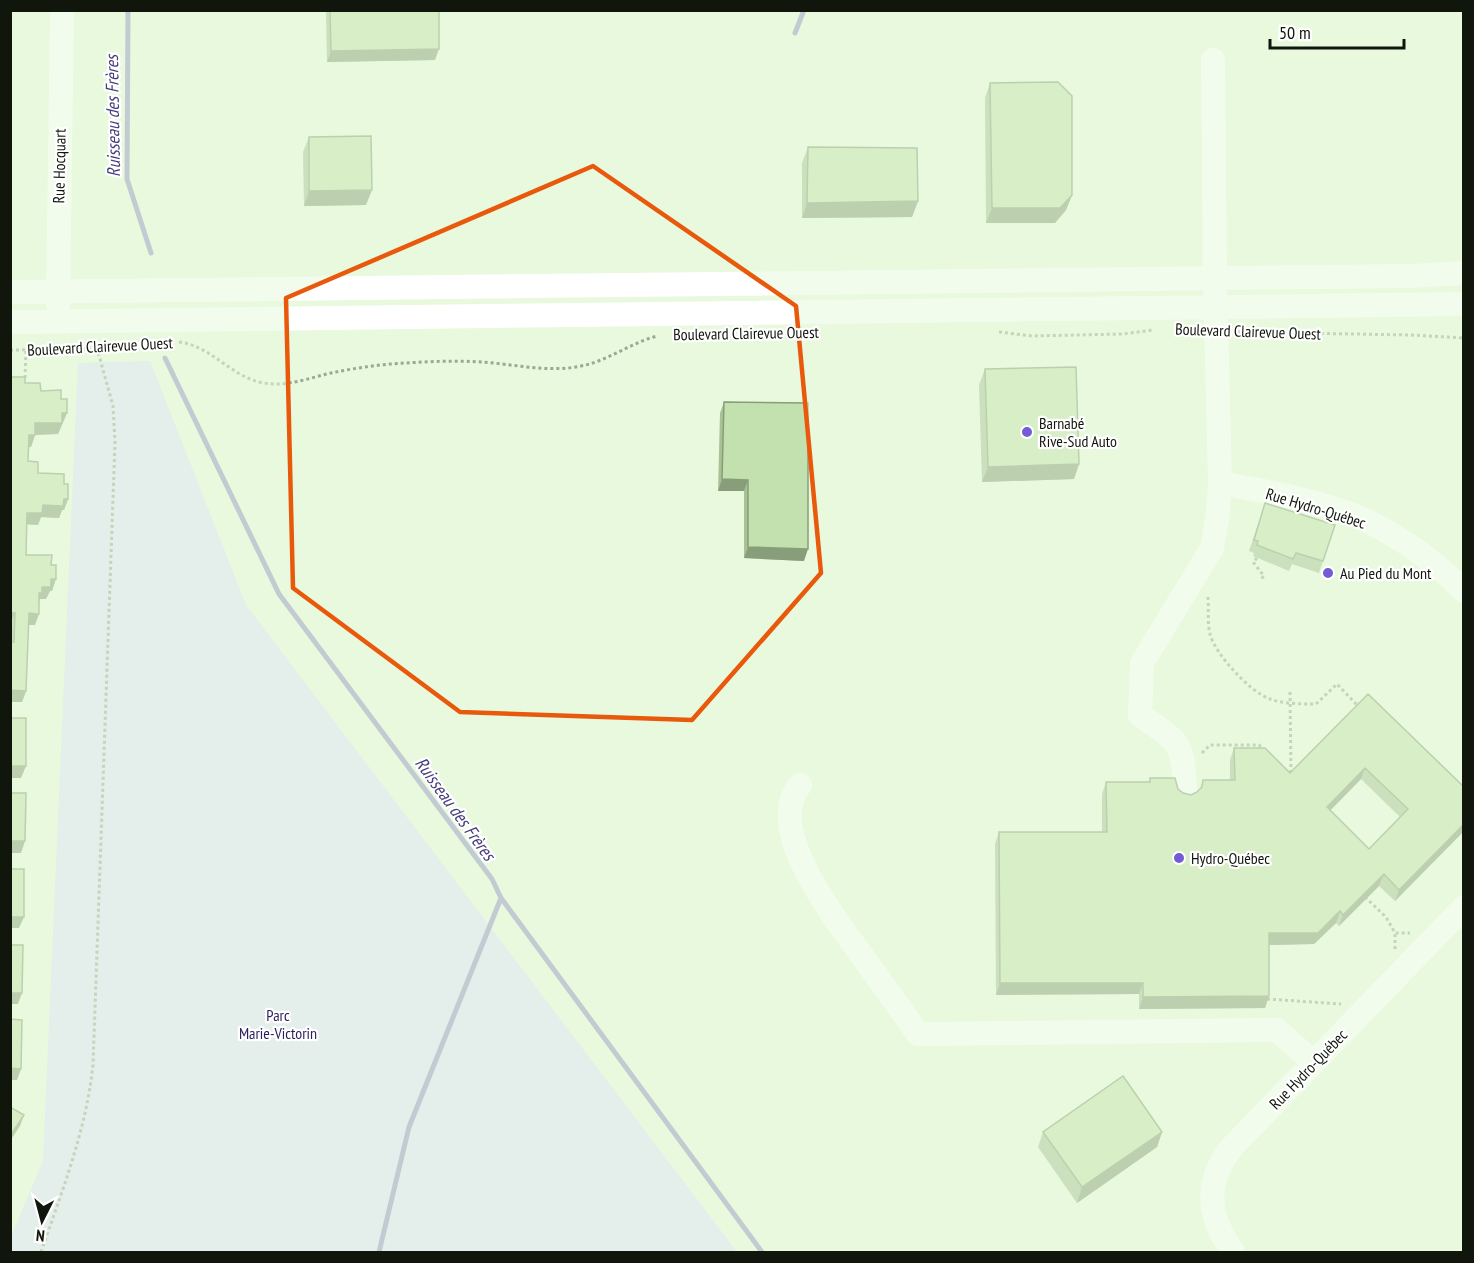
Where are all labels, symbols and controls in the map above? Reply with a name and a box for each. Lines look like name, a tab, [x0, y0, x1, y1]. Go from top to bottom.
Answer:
scale bar	[1270, 12, 1404, 50]
text: 50 m	[1279, 21, 1311, 44]
water label: Ruisseau des Frères	[100, 53, 125, 177]
street label: Rue Hocquart	[48, 128, 70, 204]
street label: Boulevard Clairevue Ouest	[1175, 318, 1322, 344]
street label: Boulevard Clairevue Ouest	[673, 322, 820, 344]
street label: Boulevard Clairevue Ouest	[27, 332, 174, 360]
place label: Barnabé Rive-Sud Auto	[1039, 413, 1117, 451]
marker: Barnabé Rive-Sud Auto	[1020, 425, 1034, 439]
street label: Rue Hydro-Québec	[1264, 483, 1369, 533]
place label: Au Pied du Mont	[1340, 563, 1432, 583]
marker: Au Pied du Mont	[1321, 566, 1335, 580]
water label: Ruisseau des Frères	[410, 753, 502, 866]
place label: Hydro-Québec	[1191, 848, 1270, 868]
marker: Hydro-Québec	[1172, 851, 1186, 865]
park label: Parc Marie-Victorin	[239, 1005, 317, 1043]
street label: Rue Hydro-Québec	[1265, 1025, 1351, 1113]
north arrow	[12, 1191, 72, 1251]
text: N	[35, 1226, 46, 1246]

